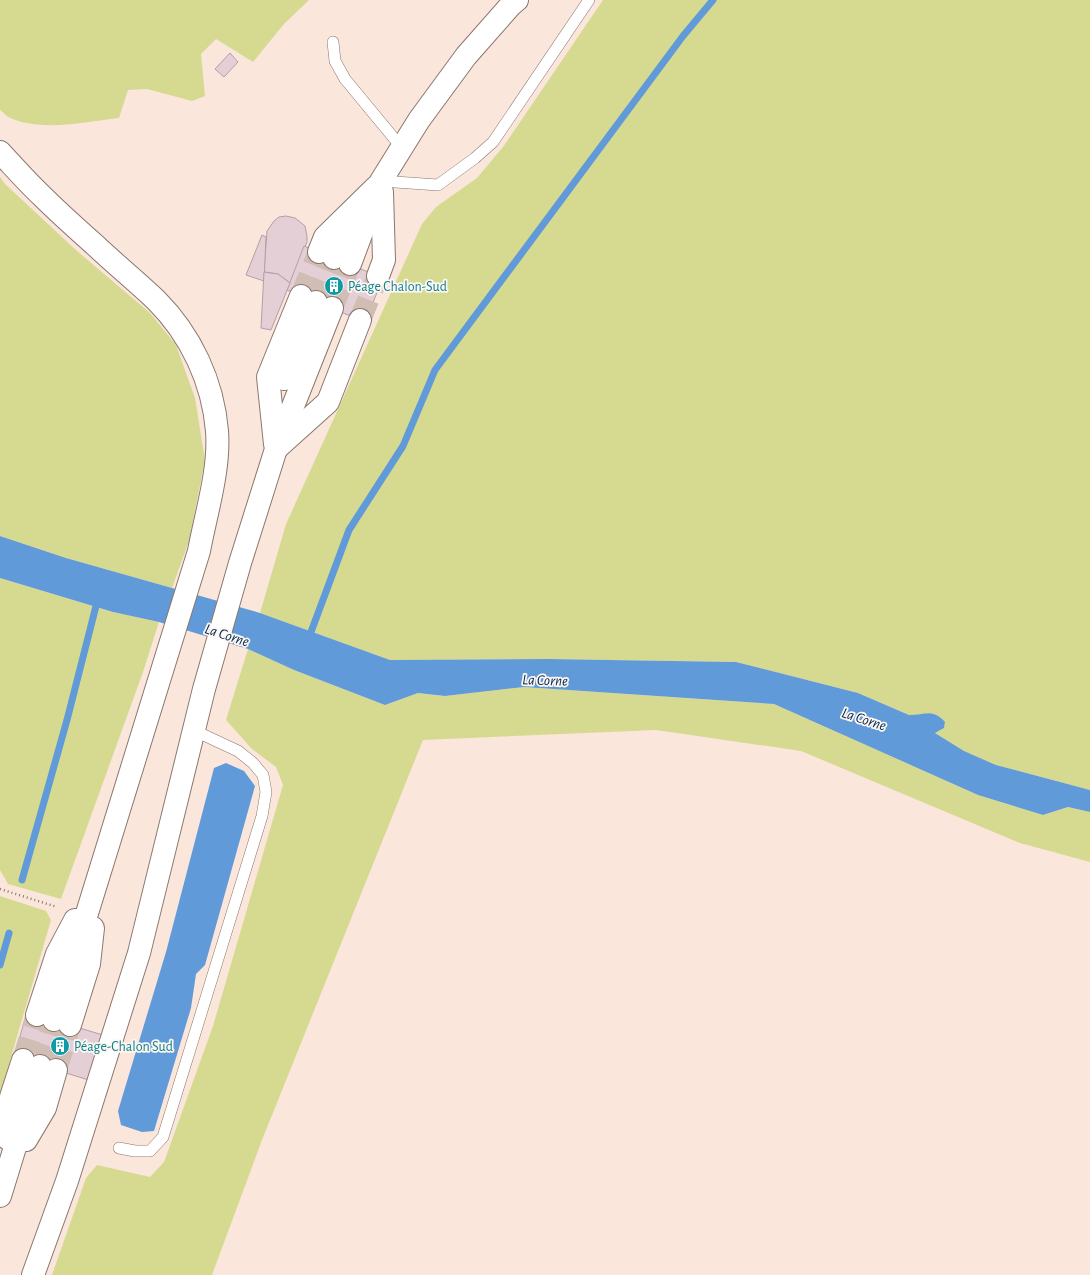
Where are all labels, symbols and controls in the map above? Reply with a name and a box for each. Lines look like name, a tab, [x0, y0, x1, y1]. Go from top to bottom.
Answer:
building icon: Péage Chalon-Sud	[323, 275, 345, 297]
place label: Péage Chalon-Sud	[348, 280, 447, 294]
water label: La Corne	[203, 621, 251, 650]
water label: La Corne	[522, 672, 568, 689]
water label: La Corne	[840, 705, 888, 734]
building icon: Péage-Chalon Sud	[49, 1035, 71, 1057]
place label: Péage-Chalon Sud	[74, 1040, 173, 1054]

